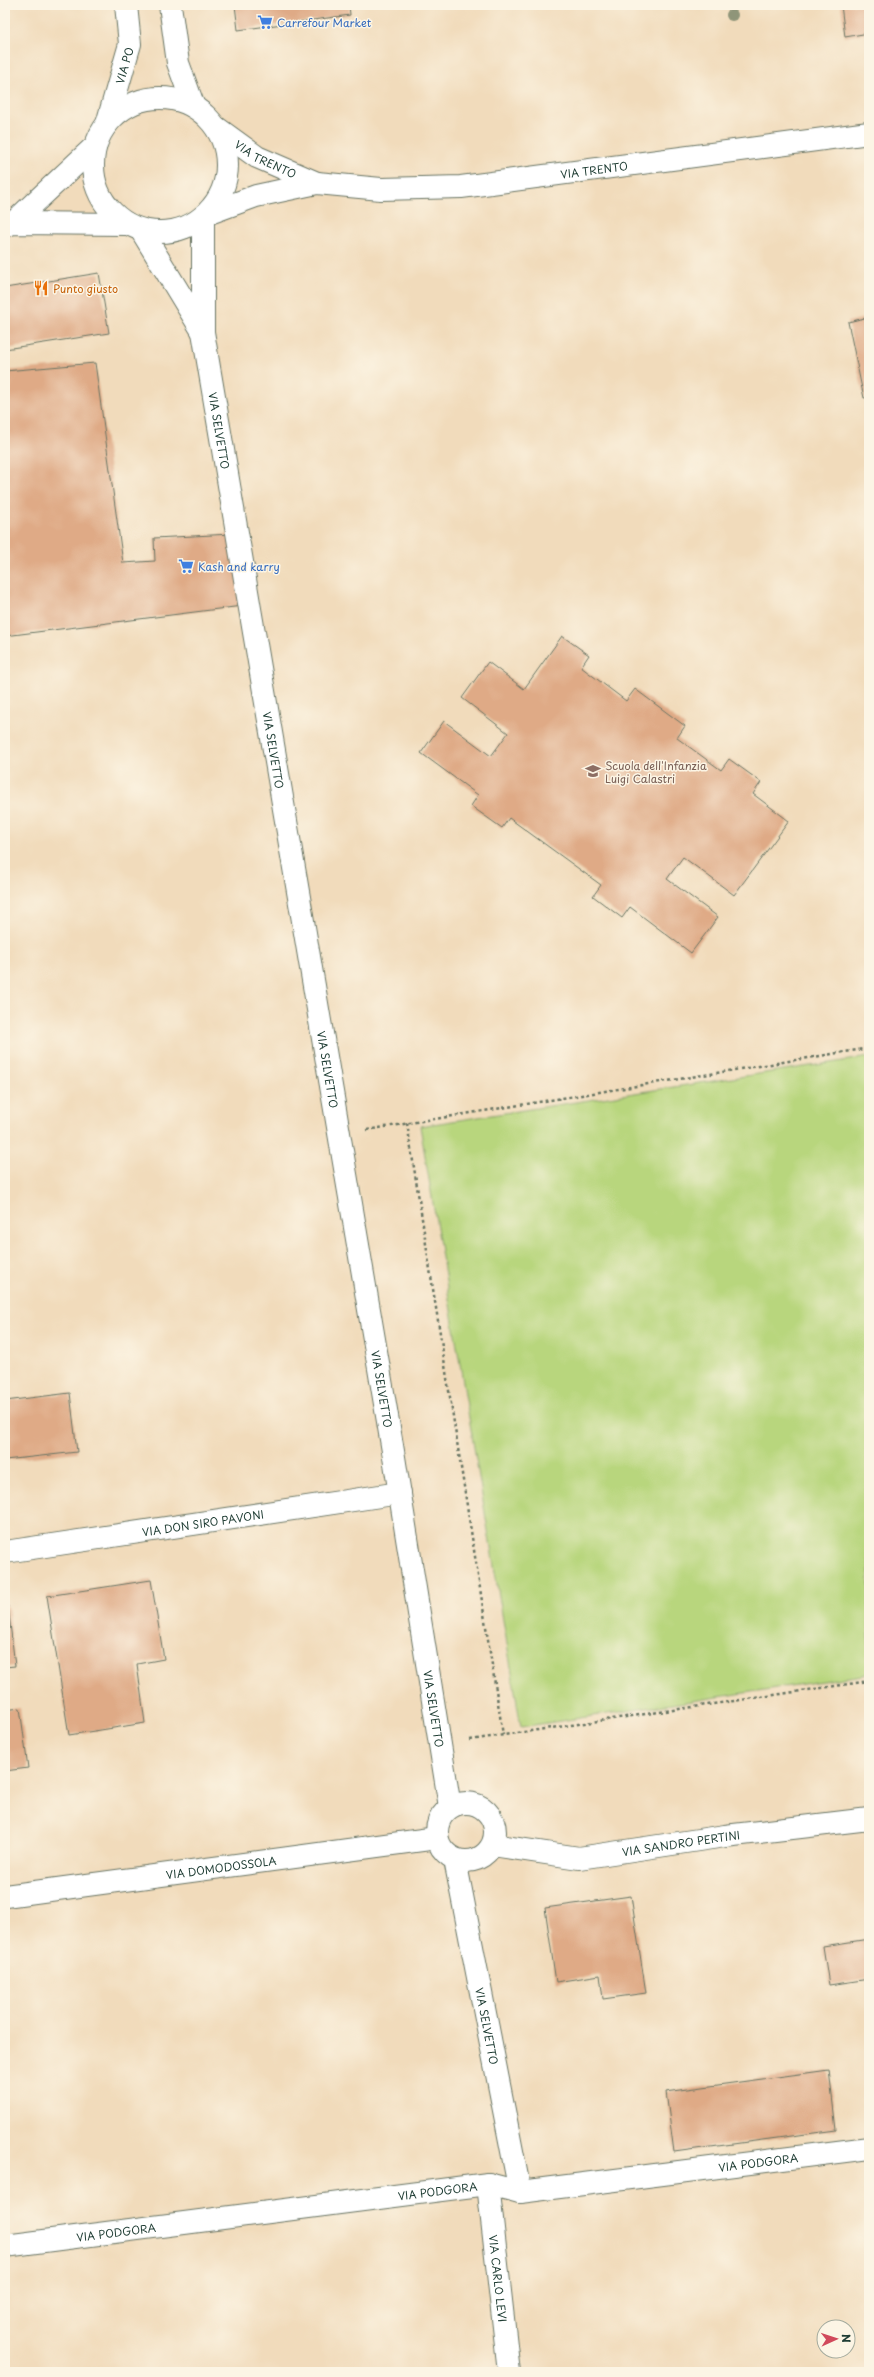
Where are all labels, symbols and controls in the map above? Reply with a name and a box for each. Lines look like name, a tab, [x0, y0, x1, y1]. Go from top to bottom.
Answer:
supermarket icon: Carrefour Market	[256, 13, 274, 31]
place label: Carrefour Market	[277, 14, 372, 31]
street label: VIA PO	[111, 45, 137, 86]
street label: VIA TRENTO	[232, 135, 299, 182]
street label: VIA TRENTO	[559, 157, 629, 182]
restaurant icon: Punto giusto	[32, 279, 50, 297]
place label: Punto giusto	[53, 280, 118, 297]
street label: VIA SELVETTO	[205, 391, 235, 471]
supermarket icon: Kash and karry	[177, 557, 195, 575]
place label: Kash and karry	[198, 558, 280, 575]
street label: VIA SELVETTO	[259, 710, 289, 790]
place label: Scuola dell'Infanzia Luigi Calastri	[605, 757, 707, 787]
school or university icon: Scuola dell'Infanzia Luigi Calastri	[584, 762, 602, 780]
street label: VIA SELVETTO	[313, 1030, 343, 1109]
street label: VIA SELVETTO	[368, 1349, 397, 1429]
street label: VIA DON SIRO PAVONI	[141, 1505, 265, 1540]
street label: VIA SELVETTO	[420, 1669, 449, 1749]
street label: VIA SANDRO PERTINI	[621, 1826, 741, 1860]
street label: VIA DOMODOSSOLA	[165, 1851, 277, 1883]
street label: VIA SELVETTO	[472, 1986, 503, 2066]
street label: VIA PODGORA	[717, 2148, 799, 2175]
street label: VIA PODGORA	[397, 2177, 479, 2204]
street label: VIA PODGORA	[75, 2218, 157, 2245]
street label: VIA CARLO LEVI	[485, 2234, 512, 2323]
north arrow	[816, 2319, 856, 2359]
text: N	[838, 2334, 855, 2344]

